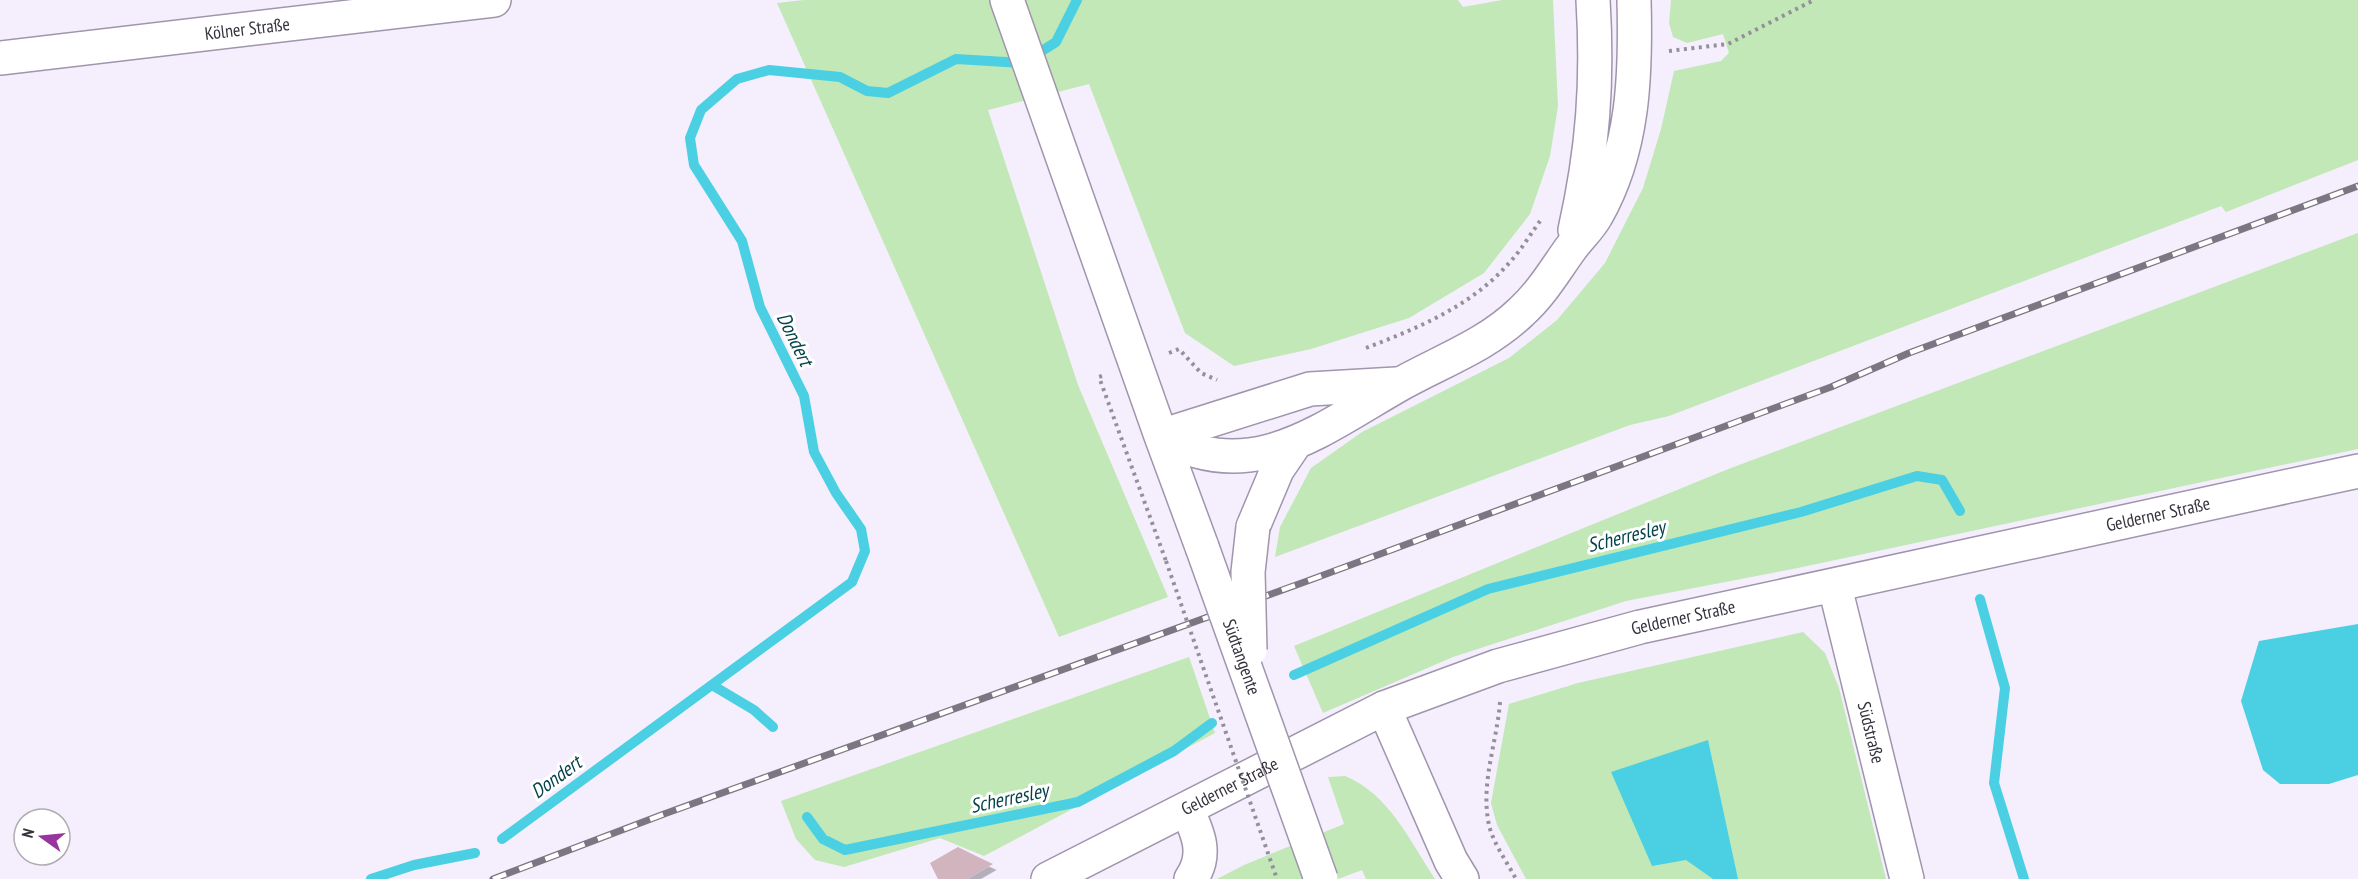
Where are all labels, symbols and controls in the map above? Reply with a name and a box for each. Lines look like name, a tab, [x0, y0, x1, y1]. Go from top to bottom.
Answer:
street label: Kölner Straße	[204, 12, 291, 45]
water label: Dondert	[771, 308, 820, 372]
street label: Gelderner Straße	[2104, 491, 2212, 536]
water label: Scherresley	[1585, 513, 1670, 558]
street label: Gelderner Straße	[1628, 595, 1737, 640]
street label: Südtangente	[1218, 616, 1266, 698]
street label: Südstraße	[1853, 699, 1890, 766]
water label: Dondert	[526, 748, 588, 804]
street label: Gelderner Straße	[1177, 752, 1282, 820]
water label: Scherresley	[968, 777, 1053, 819]
north arrow	[12, 807, 72, 867]
text: N	[17, 826, 38, 840]

